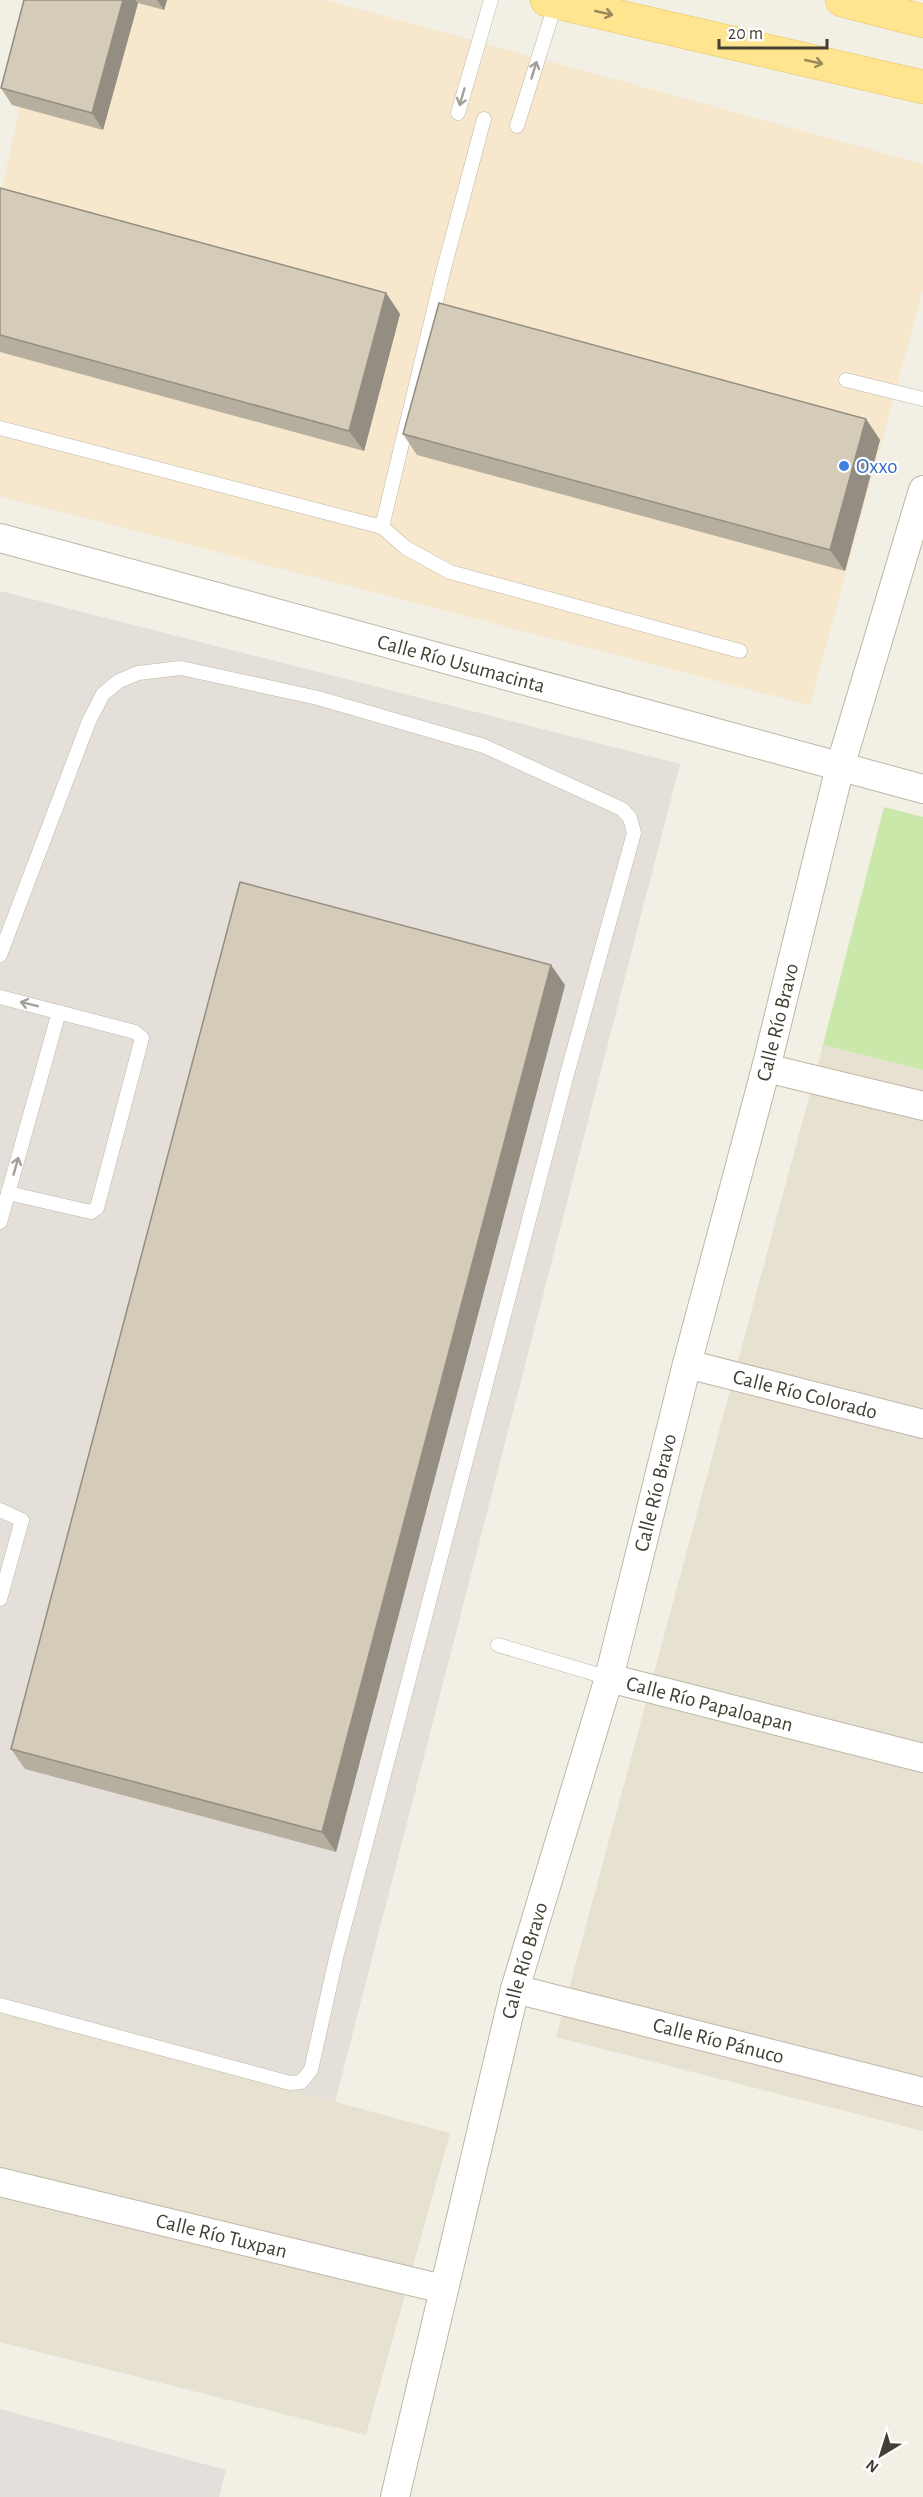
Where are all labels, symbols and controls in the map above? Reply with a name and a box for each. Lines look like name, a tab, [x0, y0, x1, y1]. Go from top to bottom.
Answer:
one-way arrow	[594, 8, 613, 20]
scale bar	[719, 12, 827, 50]
text: 20 m	[728, 25, 763, 43]
one-way arrow	[804, 57, 823, 68]
one-way arrow	[530, 61, 541, 80]
one-way arrow	[456, 87, 468, 106]
place label: Oxxo	[856, 456, 898, 477]
marker: Oxxo	[837, 459, 851, 473]
street label: Calle Río Usumacinta	[375, 631, 548, 697]
street label: Calle Río Bravo	[753, 961, 802, 1084]
one-way arrow	[20, 998, 39, 1010]
one-way arrow	[10, 1157, 22, 1176]
street label: Calle Río Colorado	[731, 1366, 880, 1423]
street label: Calle Río Bravo	[631, 1432, 680, 1554]
street label: Calle Río Papaloapan	[624, 1673, 795, 1735]
street label: Calle Río Bravo	[498, 1900, 552, 2021]
street label: Calle Río Pánuco	[651, 2014, 786, 2068]
street label: Calle Río Tuxpan	[154, 2210, 289, 2262]
north arrow	[851, 2425, 911, 2485]
text: N	[863, 2456, 882, 2476]

